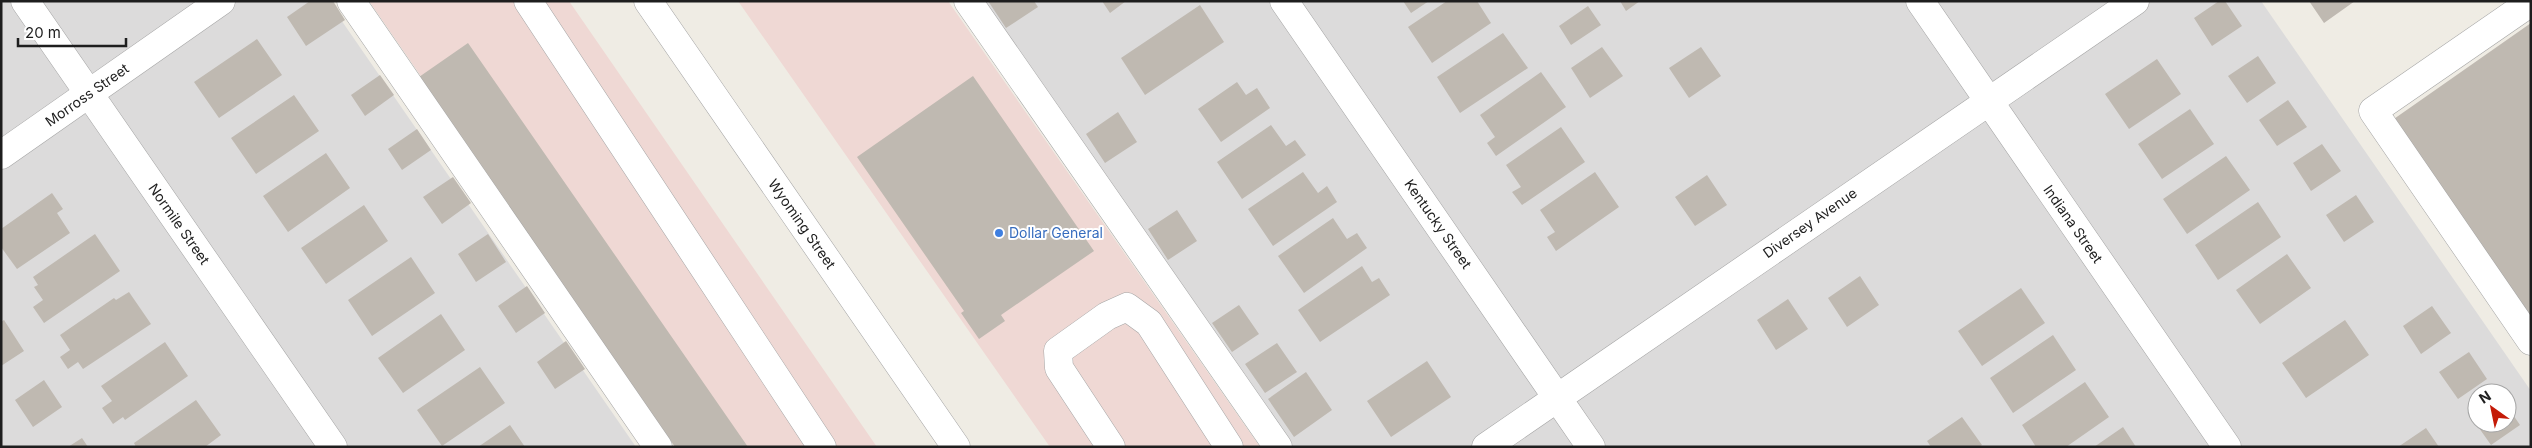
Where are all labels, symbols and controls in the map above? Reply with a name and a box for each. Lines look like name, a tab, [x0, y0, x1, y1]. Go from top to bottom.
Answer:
scale bar	[18, 15, 125, 47]
text: 20 m	[25, 23, 61, 42]
street label: Morross Street	[42, 59, 132, 130]
street label: Wyoming Street	[765, 176, 840, 272]
street label: Kentucky Street	[1401, 176, 1476, 272]
street label: Normile Street	[145, 180, 214, 268]
street label: Indiana Street	[2040, 181, 2107, 266]
street label: Diversey Avenue	[1759, 184, 1860, 261]
place label: Dollar General	[1009, 224, 1103, 241]
marker: Dollar General	[993, 227, 1005, 239]
north arrow	[2467, 383, 2517, 433]
text: N	[2476, 387, 2494, 407]

